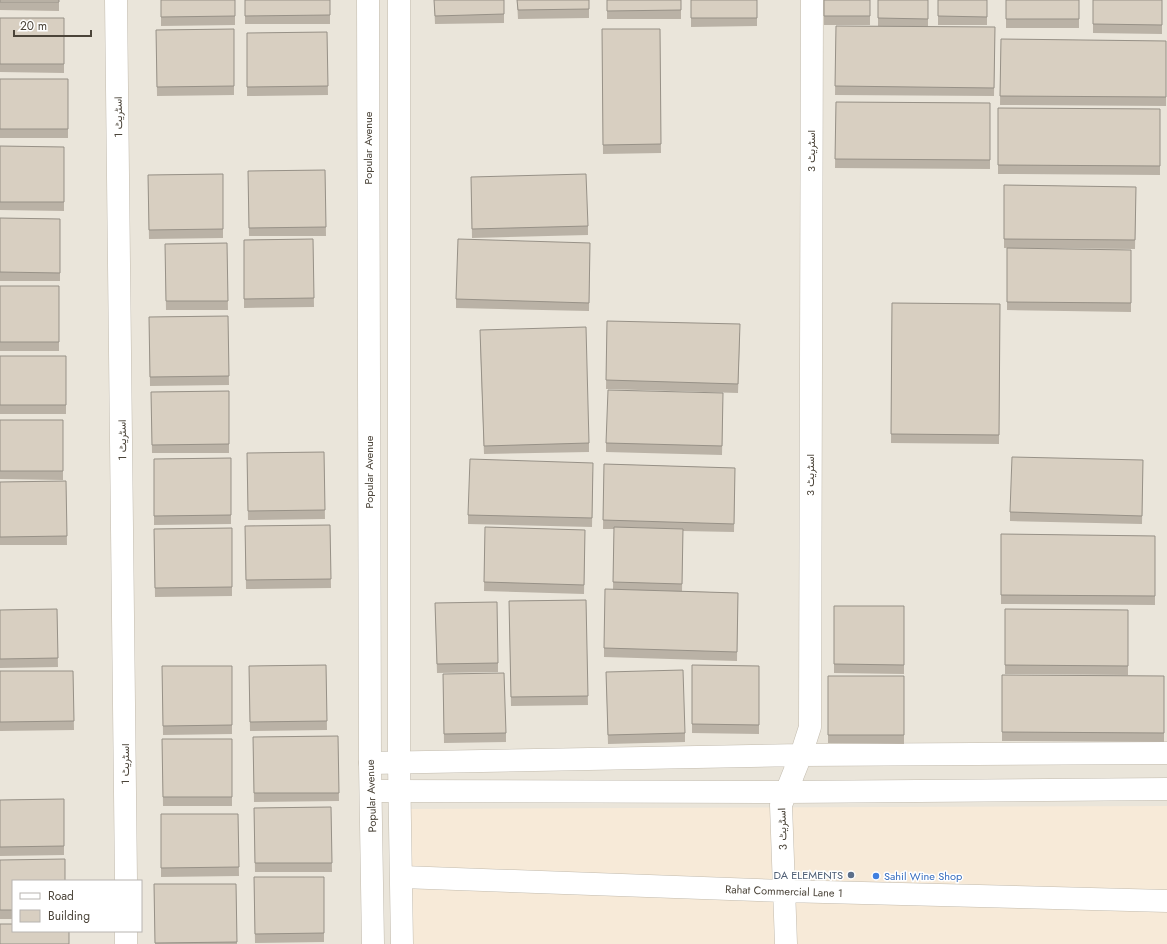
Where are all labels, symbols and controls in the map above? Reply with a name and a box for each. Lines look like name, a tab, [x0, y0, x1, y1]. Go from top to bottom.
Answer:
scale bar	[14, 12, 91, 38]
text: 20 m	[20, 17, 47, 35]
street label: اسٹریٹ 1	[110, 96, 126, 138]
street label: Popular Avenue	[360, 111, 376, 184]
street label: اسٹریٹ 3	[803, 130, 819, 172]
street label: اسٹریٹ 1	[114, 419, 130, 461]
street label: Popular Avenue	[361, 435, 377, 508]
street label: اسٹریٹ 3	[802, 454, 818, 496]
street label: اسٹریٹ 1	[117, 743, 133, 785]
street label: Popular Avenue	[362, 759, 380, 833]
street label: اسٹریٹ 3	[773, 808, 791, 850]
place label: DA ELEMENTS	[774, 867, 843, 883]
place label: Sahil Wine Shop	[884, 868, 962, 884]
marker: DA ELEMENTS	[846, 870, 856, 880]
marker: Sahil Wine Shop	[871, 871, 881, 881]
legend	[12, 880, 142, 932]
street label: Rahat Commercial Lane 1	[725, 881, 843, 901]
text: Road	[48, 887, 74, 905]
text: Building	[48, 907, 90, 925]

